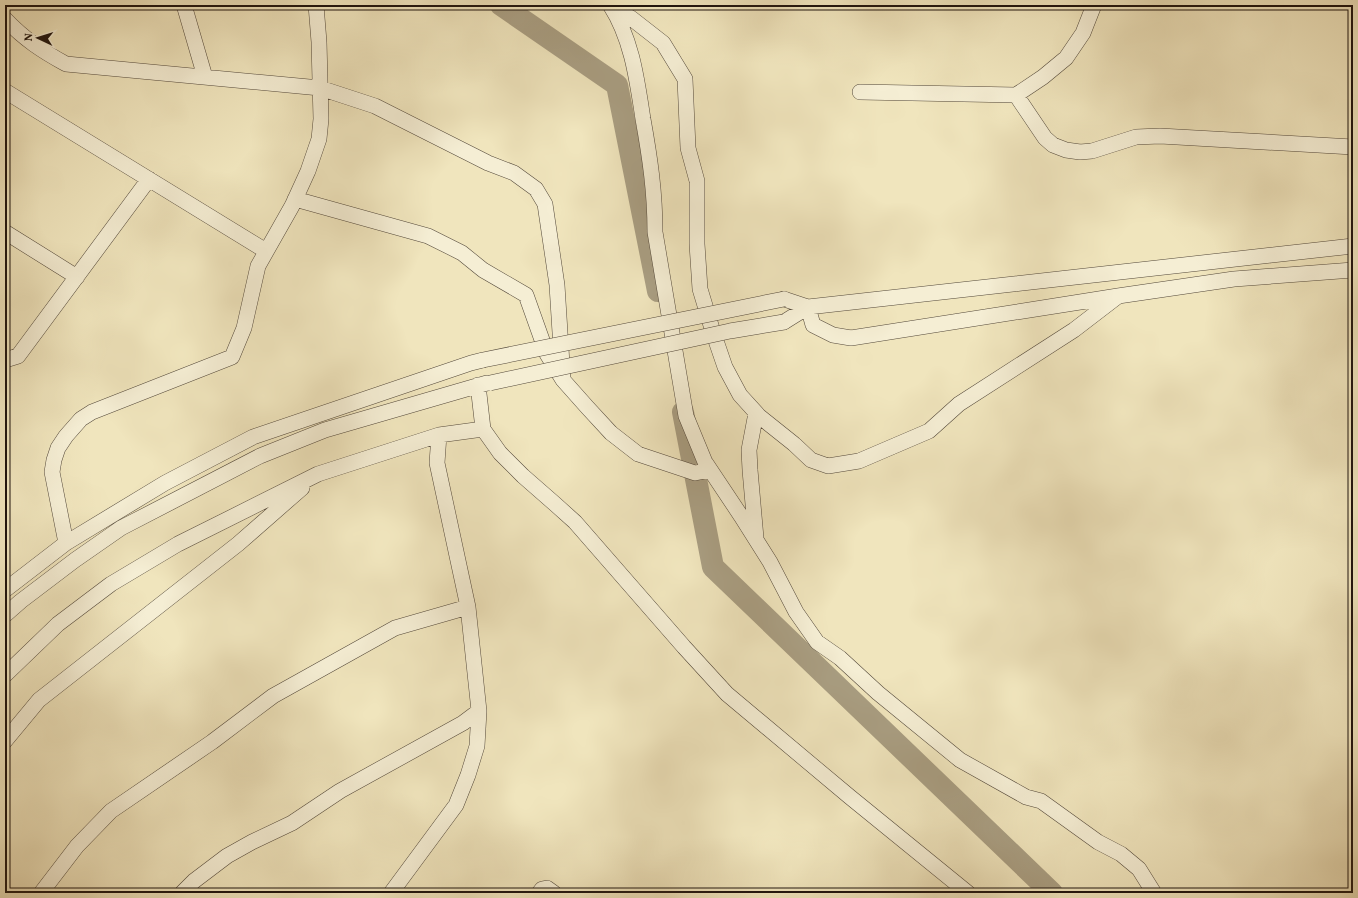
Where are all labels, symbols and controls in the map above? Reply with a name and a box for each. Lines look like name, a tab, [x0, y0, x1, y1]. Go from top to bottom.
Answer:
north arrow	[18, 18, 58, 58]
text: N	[22, 33, 37, 42]

